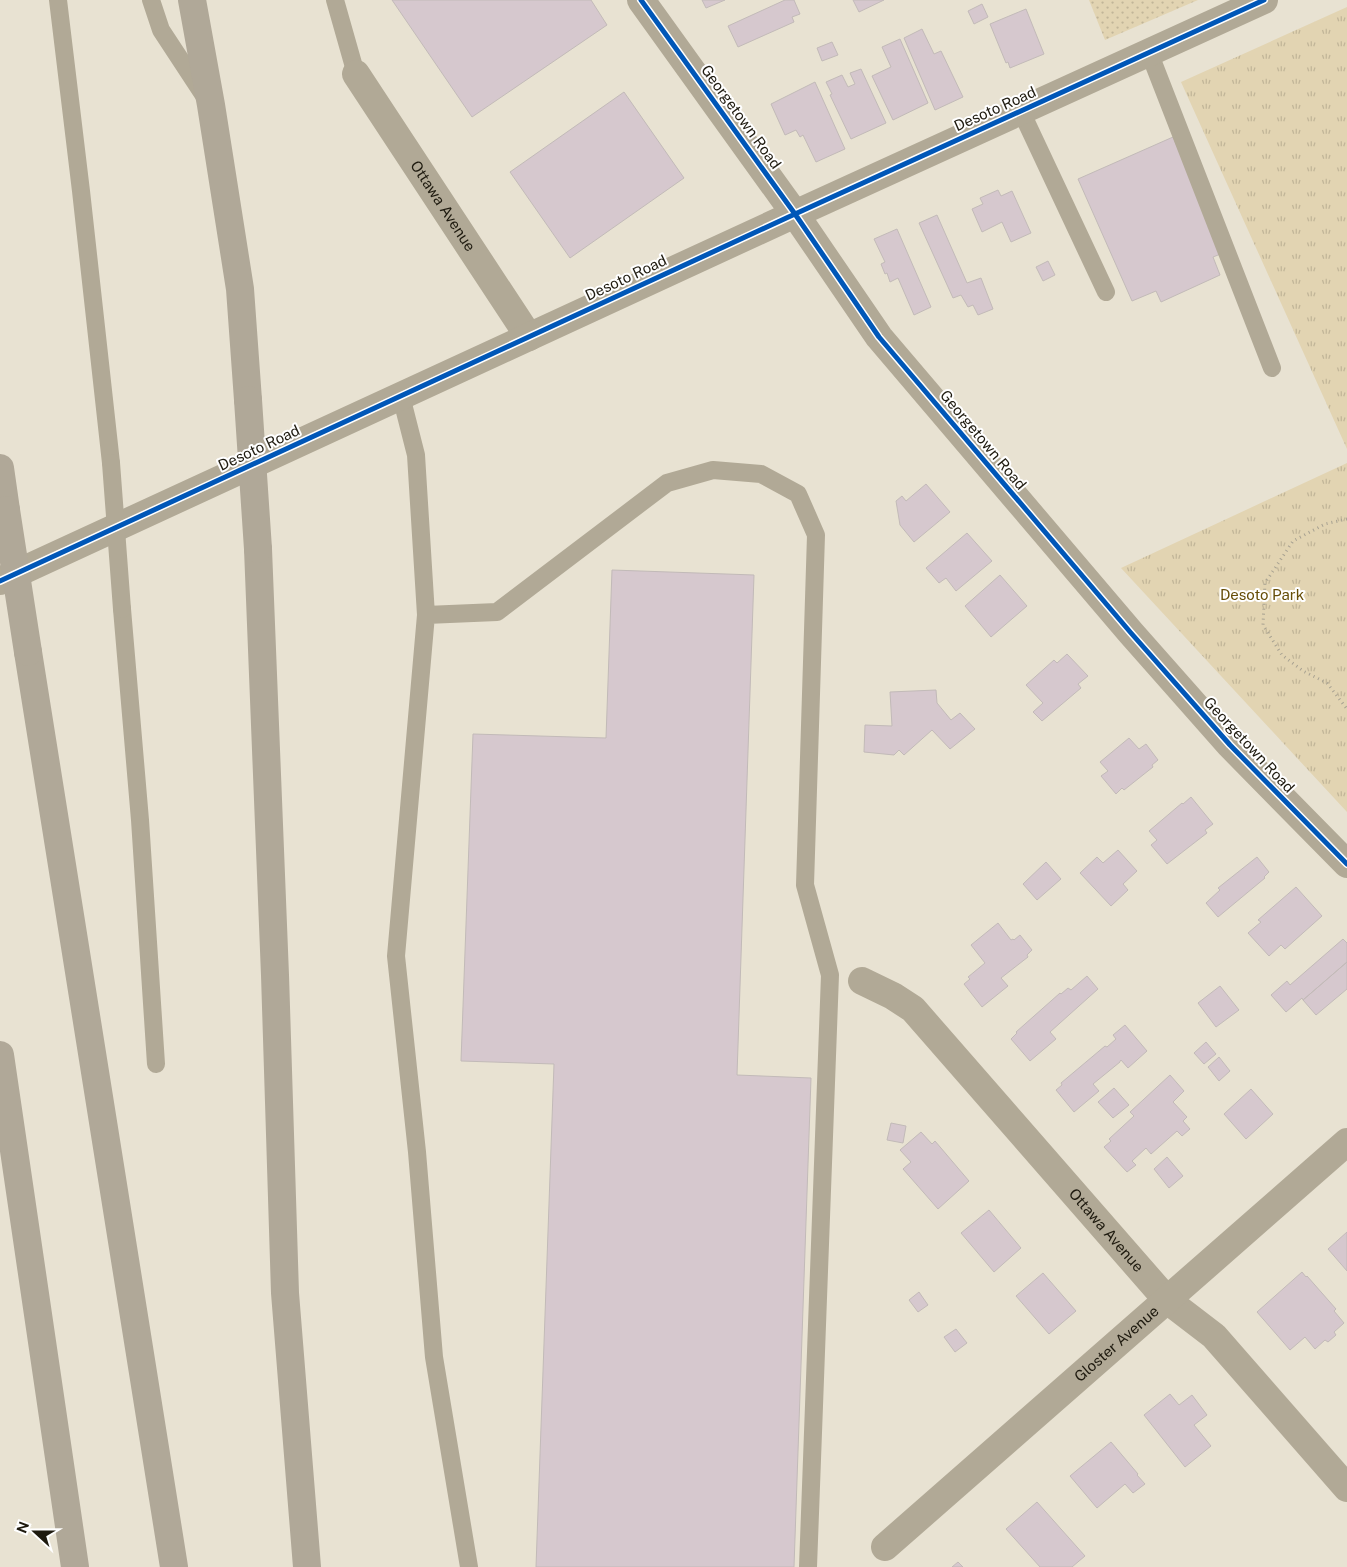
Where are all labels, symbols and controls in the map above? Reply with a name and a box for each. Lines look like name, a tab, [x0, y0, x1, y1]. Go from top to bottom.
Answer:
street label: Georgetown Road	[698, 61, 785, 172]
street label: Desoto Road	[951, 83, 1038, 134]
street label: Ottawa Avenue	[407, 157, 479, 254]
street label: Desoto Road	[582, 251, 669, 304]
street label: Georgetown Road	[937, 387, 1030, 493]
street label: Desoto Road	[215, 421, 302, 474]
park label: Desoto Park	[1220, 586, 1304, 603]
street label: Georgetown Road	[1201, 693, 1298, 796]
street label: Ottawa Avenue	[1066, 1185, 1147, 1275]
street label: Gloster Avenue	[1071, 1302, 1162, 1385]
north arrow	[10, 1507, 60, 1557]
text: N	[13, 1519, 32, 1535]

